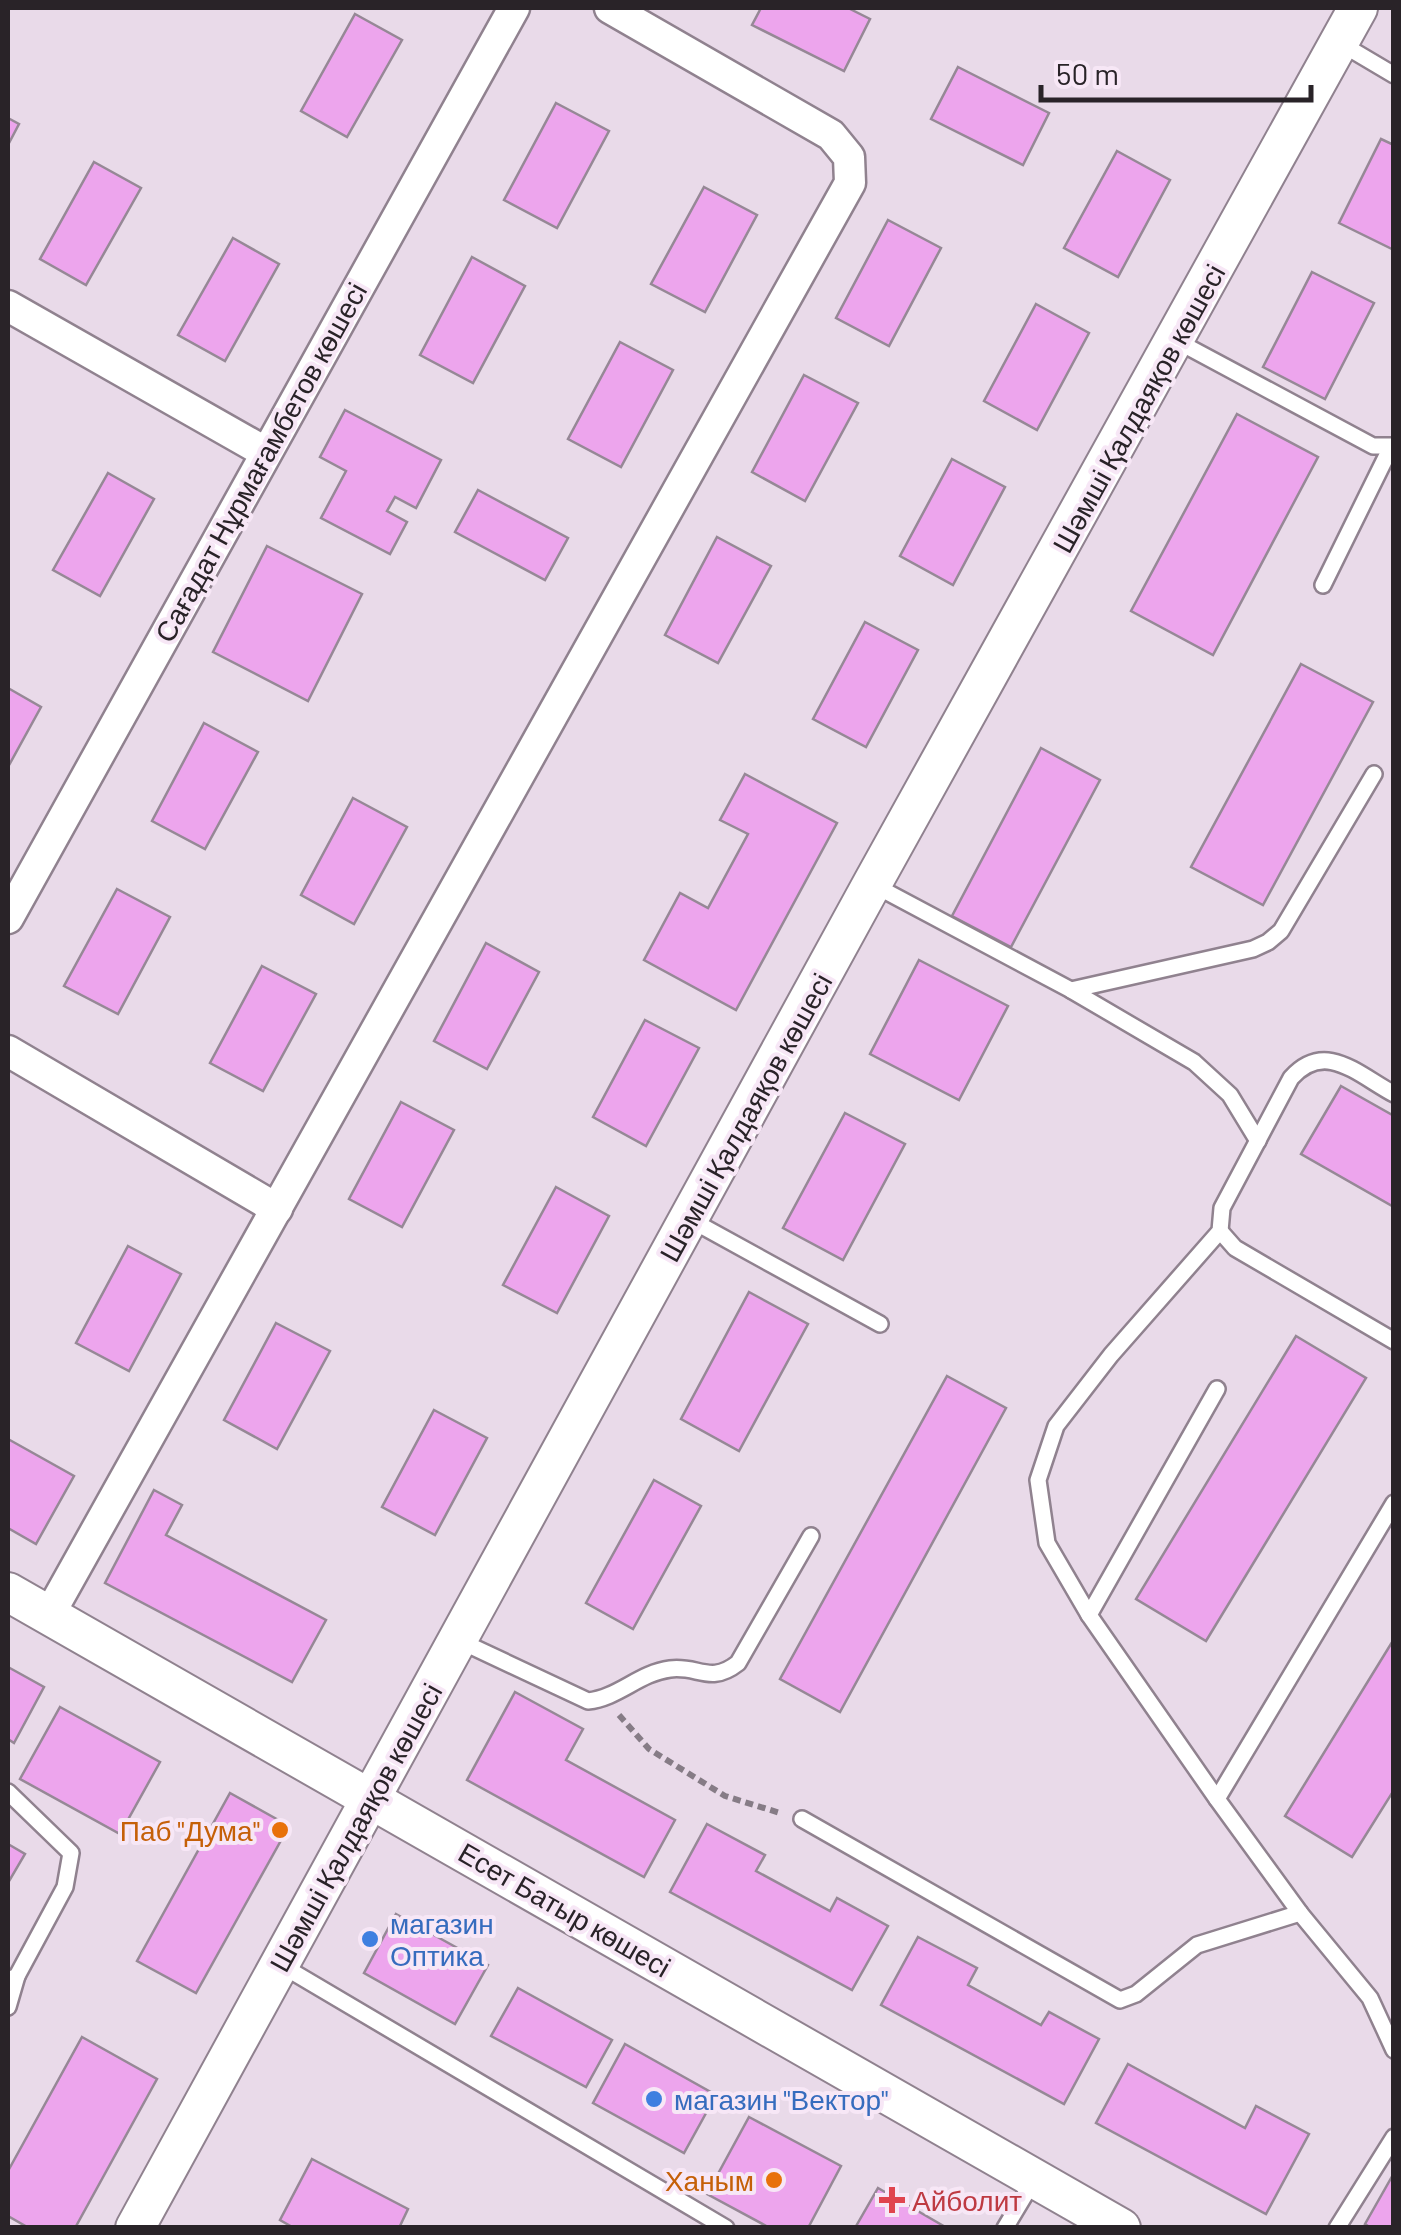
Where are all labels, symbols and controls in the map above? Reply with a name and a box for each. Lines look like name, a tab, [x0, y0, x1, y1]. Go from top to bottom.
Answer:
scale bar	[1041, 40, 1311, 102]
text: 50 m	[1056, 55, 1119, 91]
street label: Шәмші Қалдаяқов көшесі	[1044, 258, 1232, 558]
street label: Сағадат Нұрмағамбетов көшесі	[147, 276, 373, 648]
street label: Шәмші Қалдаяқов көшесі	[651, 967, 839, 1267]
street label: Шәмші Қалдаяқов көшесі	[261, 1677, 449, 1977]
place label: Паб "Дума"	[120, 1813, 260, 1847]
marker: Паб "Дума"	[269, 1819, 291, 1841]
street label: Есет Батыр көшесі	[453, 1835, 677, 1983]
place label: магазин Оптика	[390, 1906, 494, 1972]
marker: магазин Оптика	[359, 1928, 381, 1950]
place label: магазин "Вектор"	[674, 2082, 888, 2116]
marker: магазин "Вектор"	[643, 2088, 665, 2110]
place label: Ханым	[665, 2163, 754, 2197]
marker: Ханым	[763, 2169, 785, 2191]
place label: Айболит	[912, 2183, 1022, 2217]
marker: Айболит	[881, 2189, 903, 2211]

